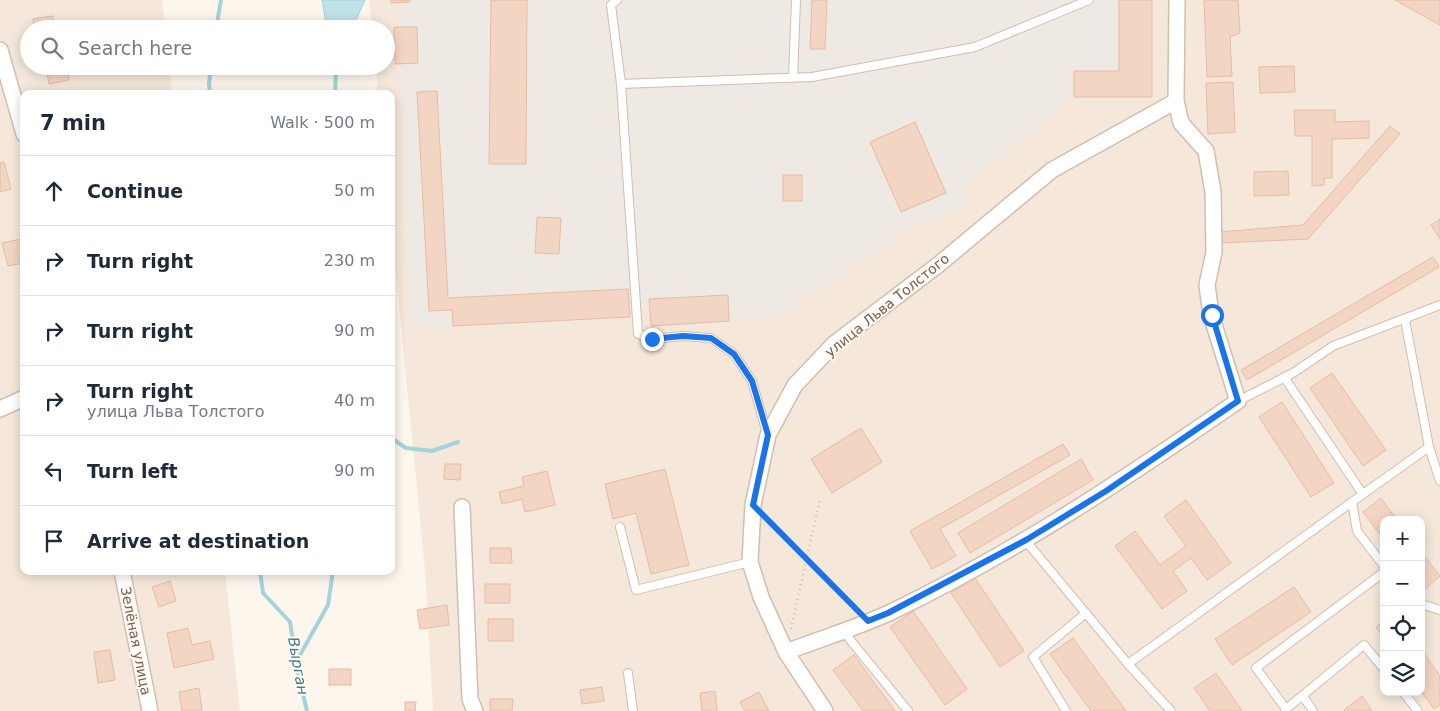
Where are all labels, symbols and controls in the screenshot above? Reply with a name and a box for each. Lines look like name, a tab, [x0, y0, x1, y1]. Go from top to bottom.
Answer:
search box	[20, 20, 395, 75]
icon: search	[38, 34, 66, 62]
text: Search here	[78, 37, 192, 59]
text: 7 min	[40, 111, 106, 135]
text: Walk · 500 m	[270, 113, 375, 132]
icon: ahead	[40, 177, 68, 205]
text: Continue	[87, 180, 183, 202]
text: 50 m	[334, 181, 375, 200]
icon: right	[40, 247, 68, 275]
text: Turn right	[87, 250, 193, 272]
street label: улица Льва Толстого	[822, 250, 952, 360]
text: 230 m	[324, 251, 375, 270]
route start	[1201, 304, 1224, 327]
icon: right	[40, 317, 68, 345]
text: Turn right	[87, 320, 193, 342]
text: 90 m	[334, 321, 375, 340]
route end	[641, 328, 664, 351]
text: Turn right	[87, 380, 193, 402]
icon: right	[40, 387, 68, 415]
text: 40 m	[334, 391, 375, 410]
text: улица Льва Толстого	[87, 402, 265, 421]
icon: left	[40, 457, 68, 485]
text: Turn left	[87, 460, 178, 482]
text: 90 m	[334, 461, 375, 480]
map controls	[1380, 516, 1425, 696]
button: +	[1380, 516, 1425, 561]
icon: arrive	[40, 527, 68, 555]
text: Arrive at destination	[87, 530, 309, 552]
button: −	[1380, 561, 1425, 606]
street label: Зелёная улица	[118, 585, 154, 697]
button: locate	[1380, 606, 1425, 651]
water label: Вырган	[284, 636, 312, 697]
button: layers	[1380, 651, 1425, 696]

